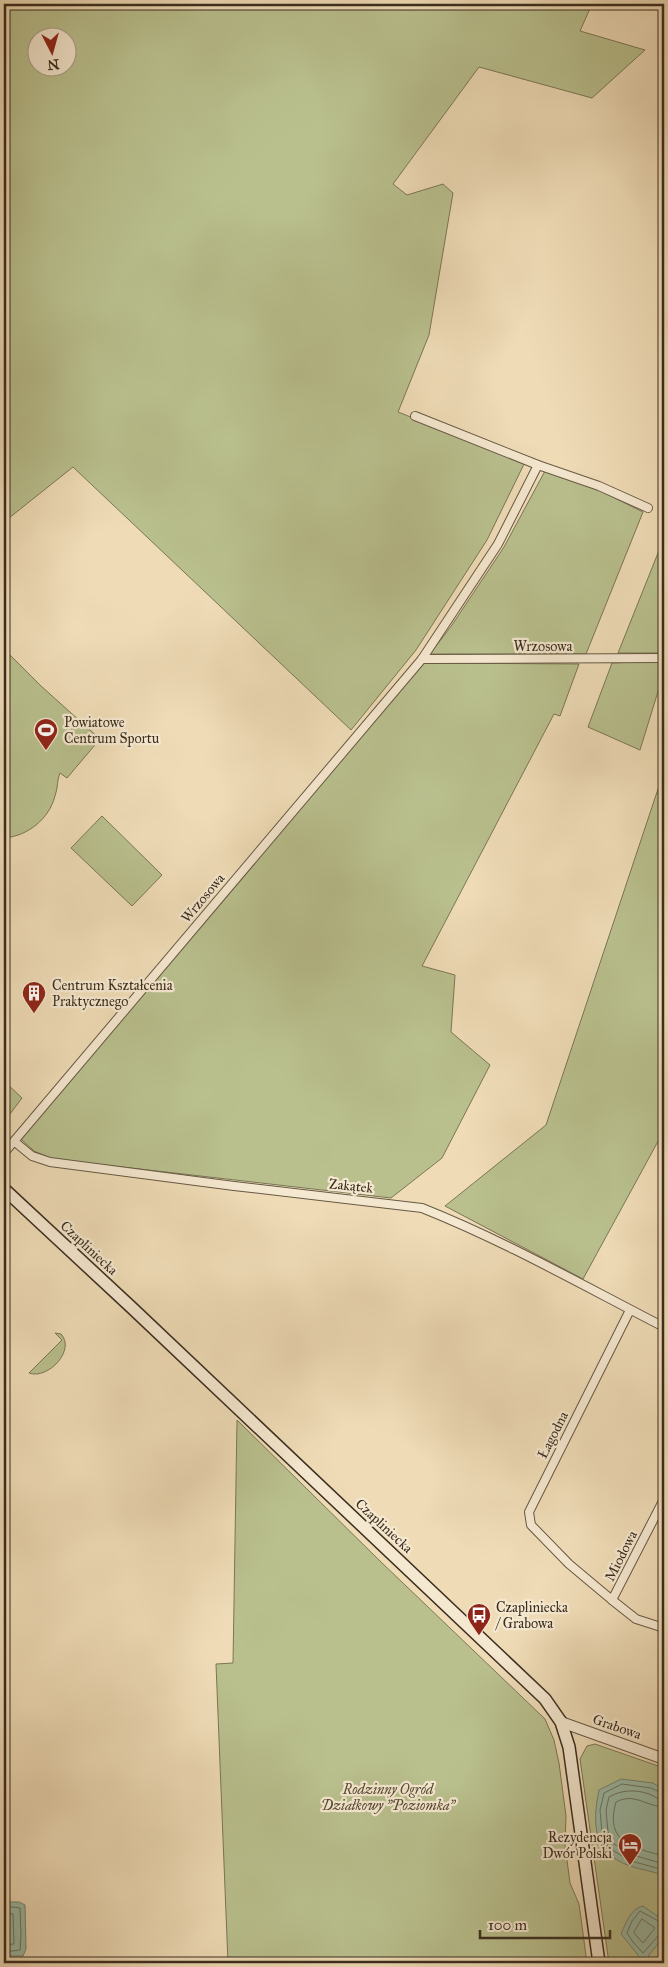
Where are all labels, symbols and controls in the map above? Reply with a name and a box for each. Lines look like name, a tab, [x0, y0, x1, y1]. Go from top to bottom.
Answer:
north arrow	[28, 28, 78, 78]
text: N	[46, 55, 60, 74]
street label: Wrzosowa	[514, 638, 573, 655]
place label: Powiatowe Centrum Sportu	[64, 714, 160, 747]
sports icon: Powiatowe Centrum Sportu	[33, 717, 59, 751]
street label: Wrzosowa	[178, 870, 228, 926]
place label: Centrum Kształcenia Praktycznego	[52, 977, 173, 1010]
building icon: Centrum Kształcenia Praktycznego	[21, 980, 47, 1014]
street label: Zakątek	[328, 1175, 374, 1197]
street label: Czapliniecka	[57, 1217, 121, 1279]
street label: Łagodna	[534, 1409, 572, 1461]
street label: Czapliniecka	[352, 1495, 416, 1557]
street label: Miodowa	[601, 1528, 641, 1584]
place label: Czapliniecka / Grabowa	[495, 1599, 568, 1632]
bus stop icon: Czapliniecka / Grabowa	[466, 1602, 492, 1636]
street label: Grabowa	[590, 1711, 644, 1743]
park label: Rodzinny Ogród Działkowy "Poziomka"	[321, 1781, 456, 1814]
place label: Rezydencja Dwór Polski	[543, 1829, 612, 1862]
hotel icon: Rezydencja Dwór Polski	[617, 1832, 643, 1866]
scale bar	[480, 1907, 610, 1939]
text: 100 m	[488, 1916, 528, 1934]

